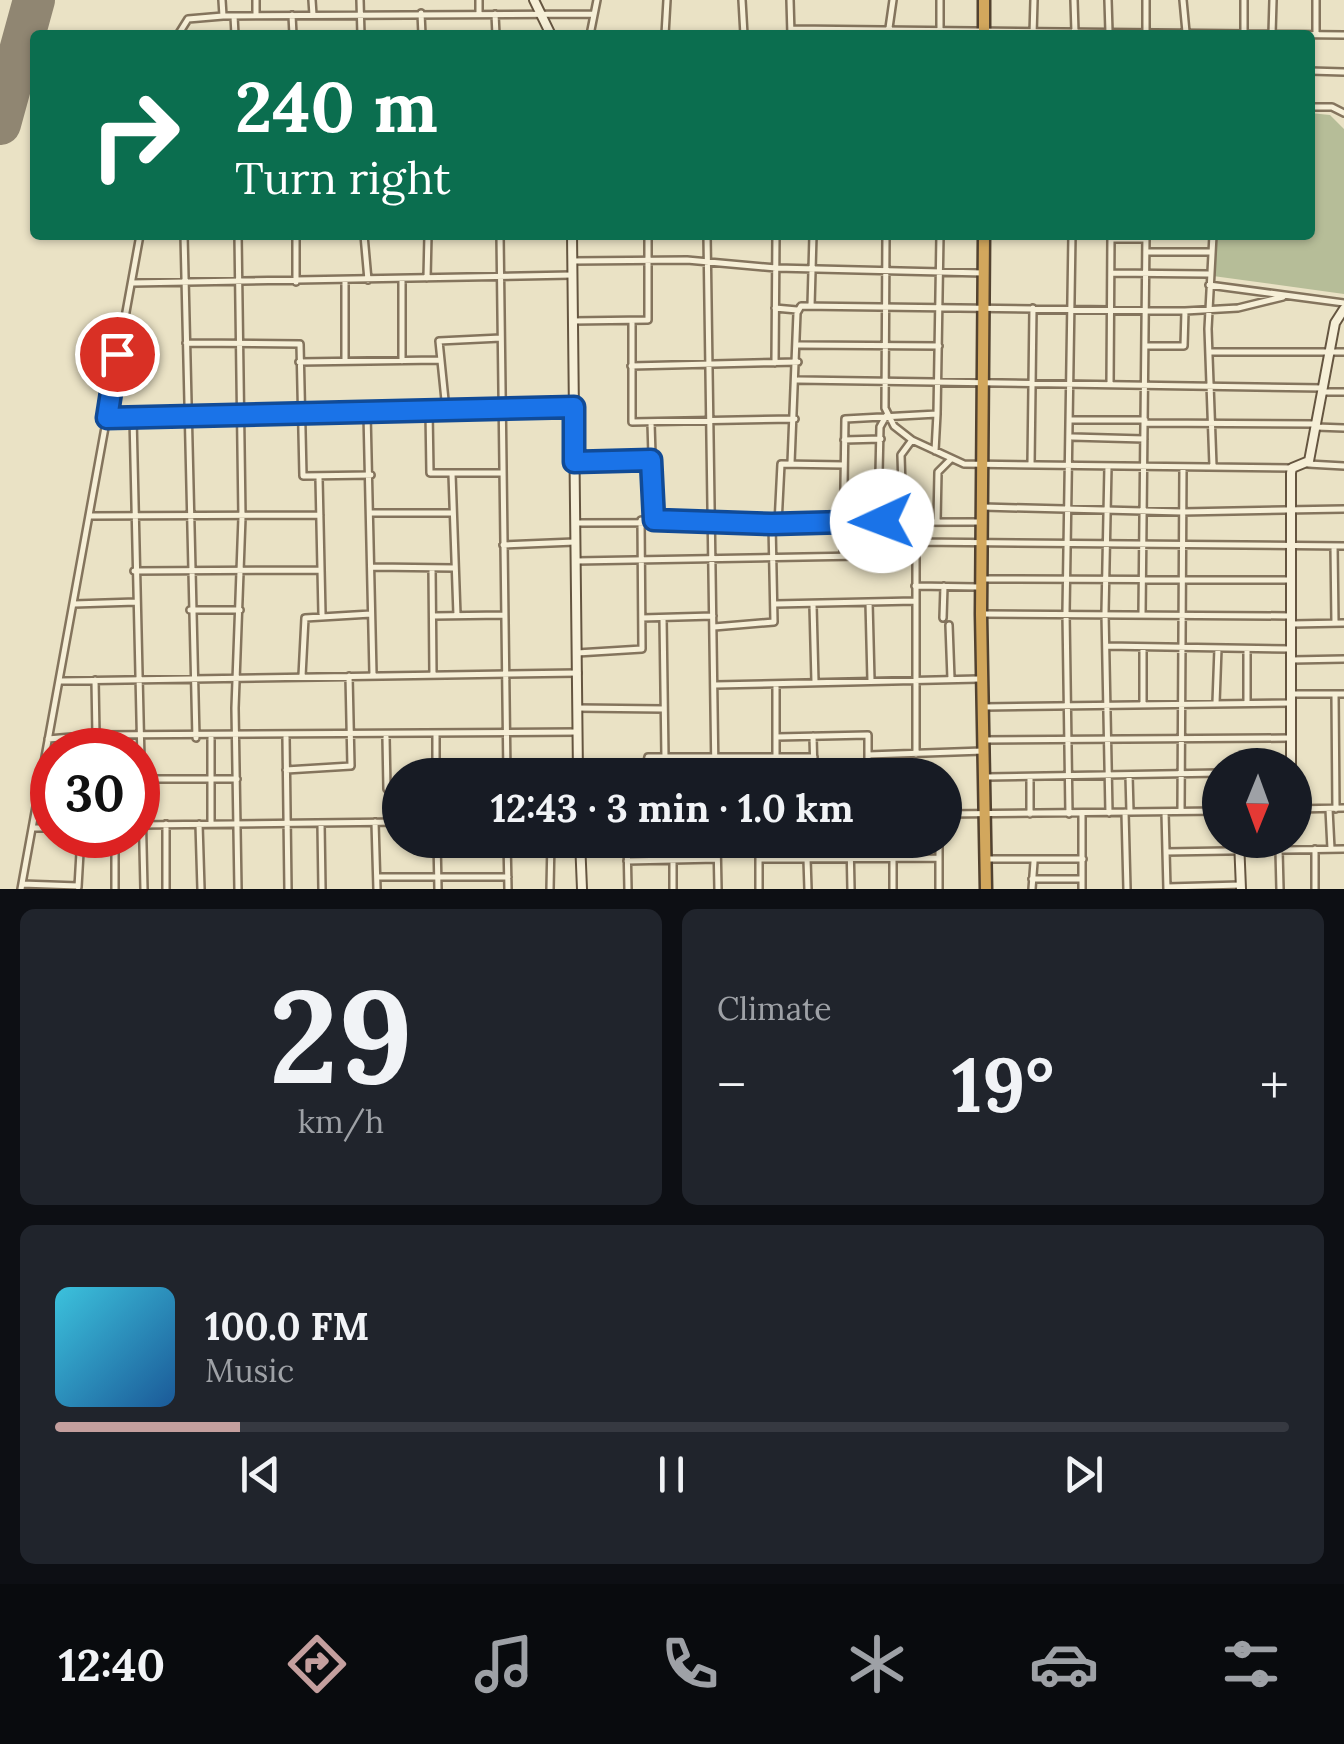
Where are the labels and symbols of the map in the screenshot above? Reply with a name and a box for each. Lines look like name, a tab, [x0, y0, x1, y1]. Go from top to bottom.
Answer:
pin	[75, 312, 160, 397]
position arrow	[830, 469, 934, 573]
speed limit sign: 30	[30, 728, 160, 858]
north arrow	[1202, 748, 1312, 858]

